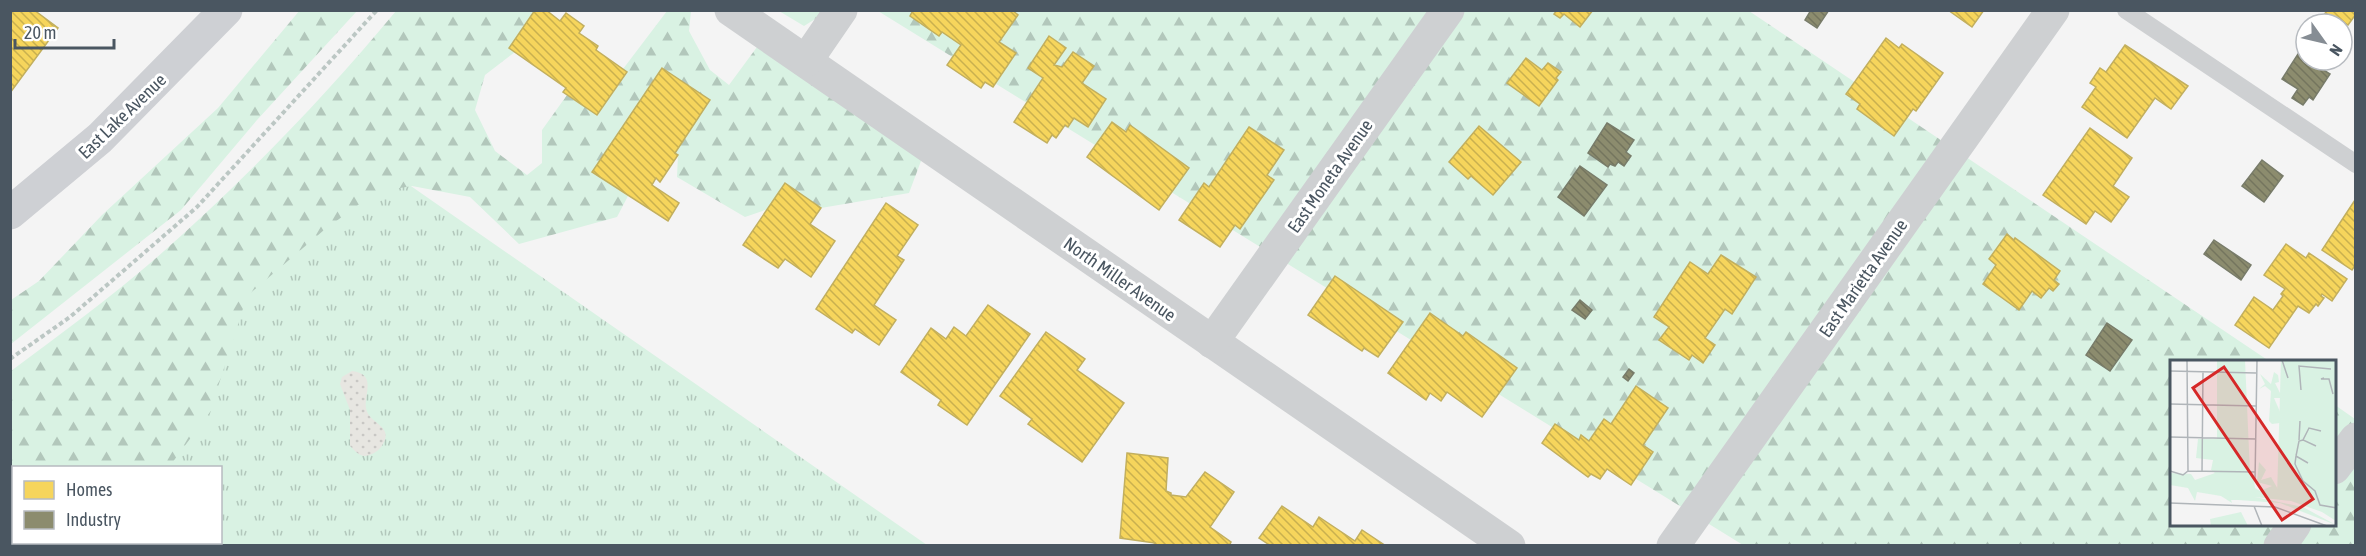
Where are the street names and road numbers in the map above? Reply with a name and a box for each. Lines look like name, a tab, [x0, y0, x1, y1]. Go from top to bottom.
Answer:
street label: East Lake Avenue	[74, 69, 170, 163]
street label: East Moneta Avenue	[1283, 115, 1377, 237]
street label: East Marietta Avenue	[1814, 215, 1912, 341]
street label: North Miller Avenue	[1060, 233, 1180, 325]

